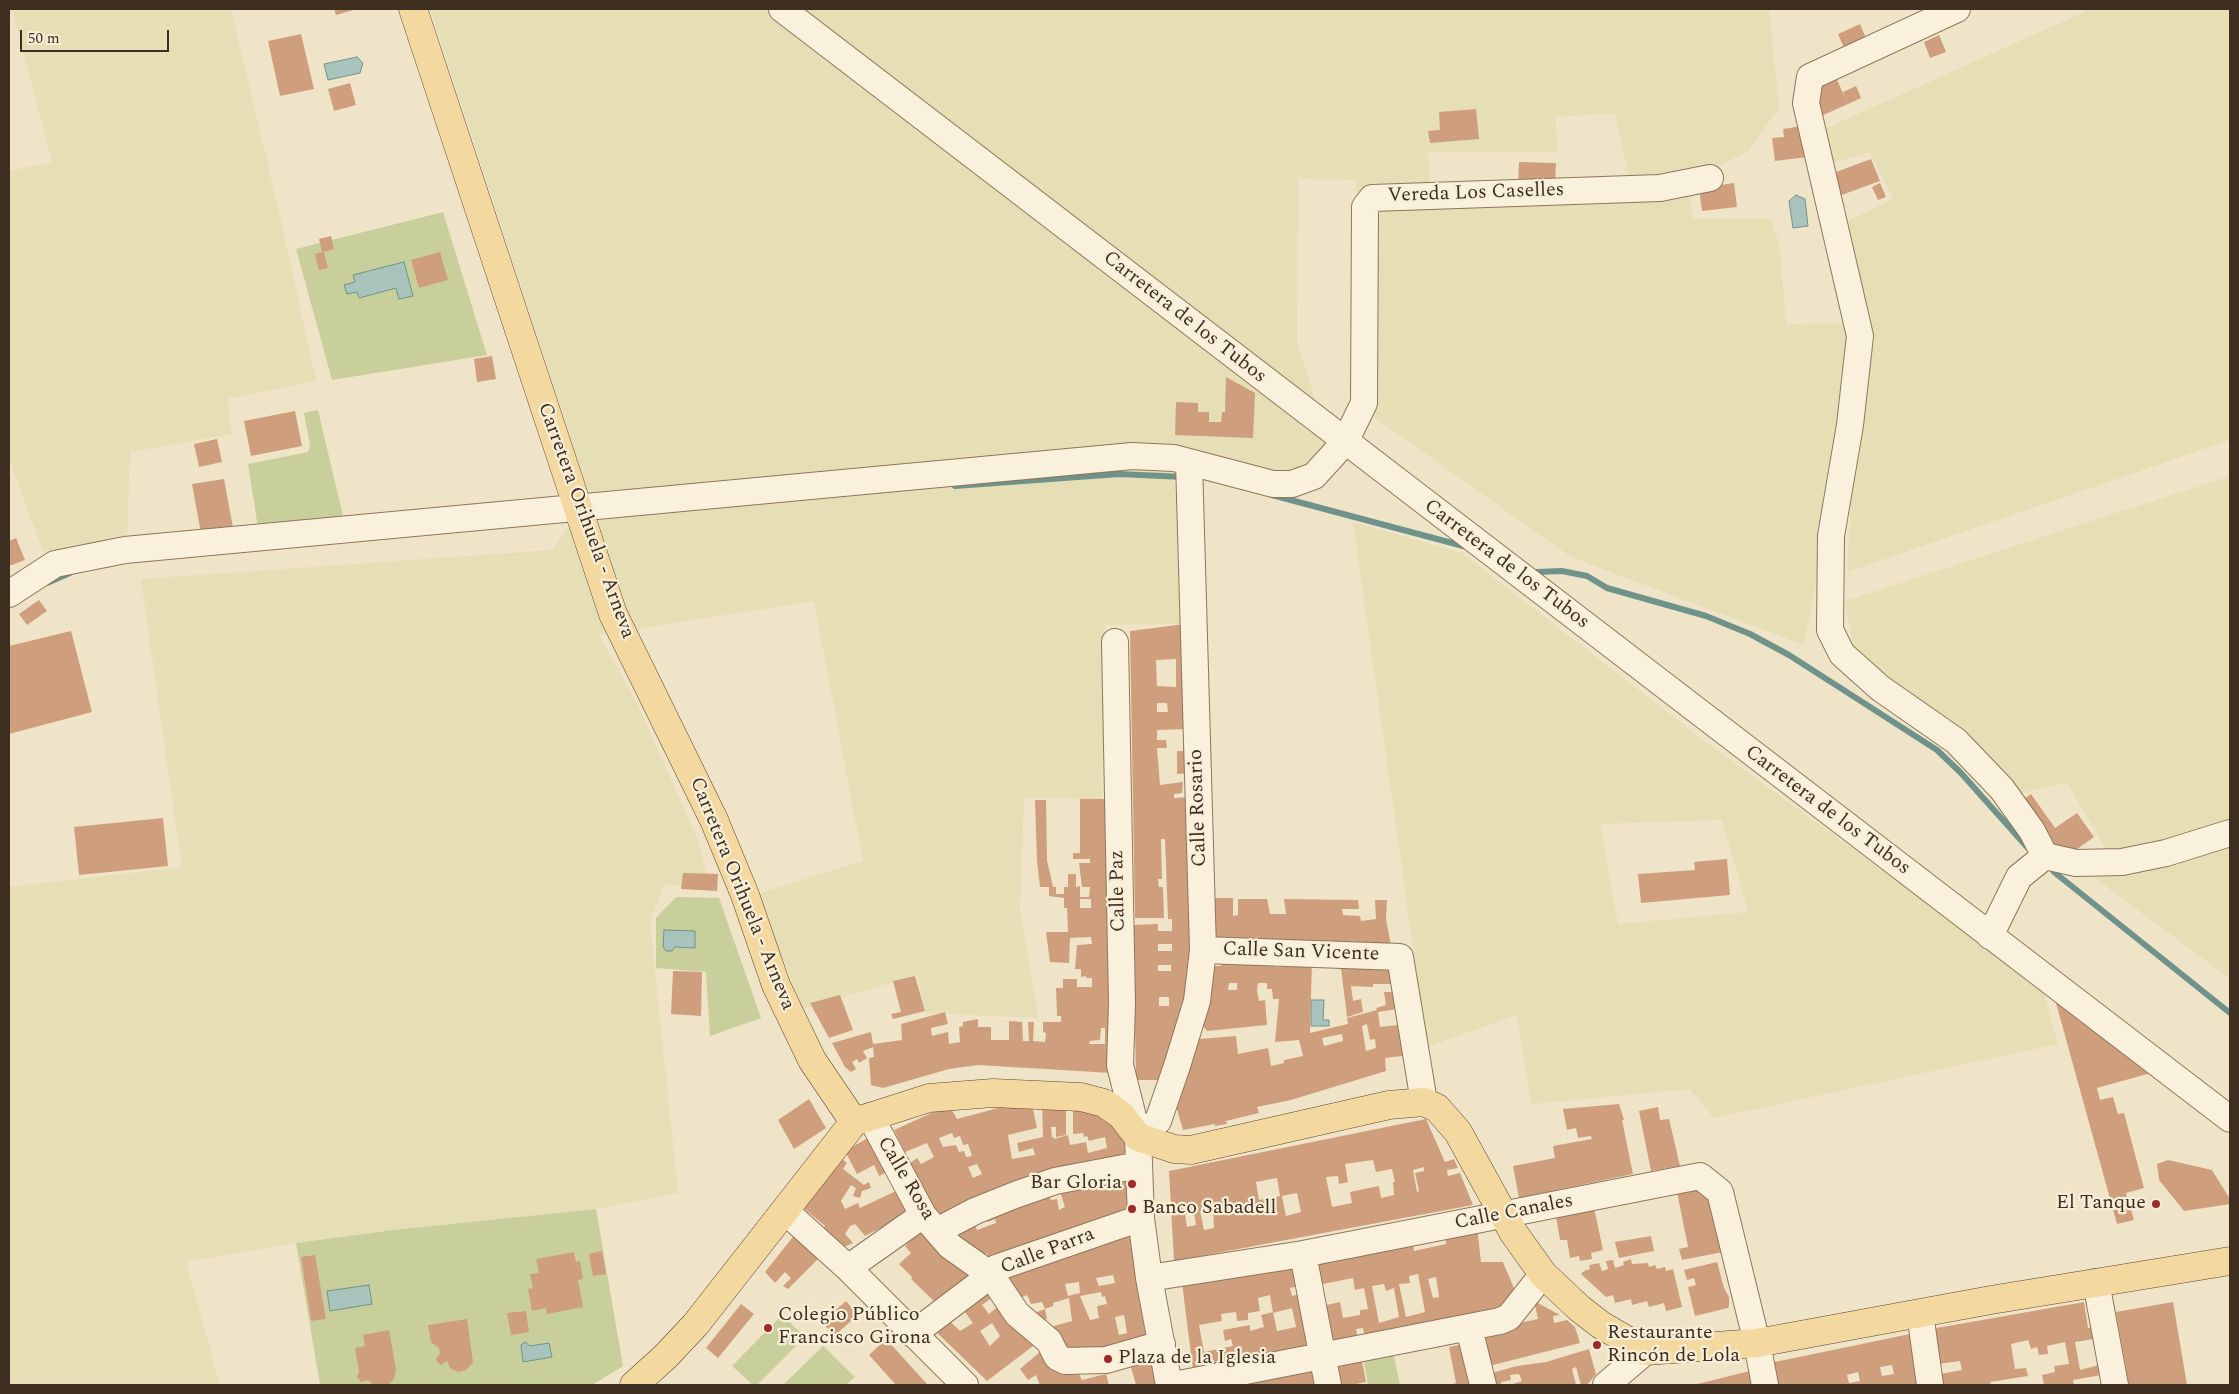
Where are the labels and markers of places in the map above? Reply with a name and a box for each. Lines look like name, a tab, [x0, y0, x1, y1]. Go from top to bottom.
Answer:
place label: Bar Gloria	[1030, 1172, 1122, 1196]
marker: Bar Gloria	[1126, 1178, 1138, 1190]
place label: El Tanque	[2056, 1192, 2146, 1216]
place label: Banco Sabadell	[1142, 1197, 1276, 1221]
marker: El Tanque	[2150, 1198, 2162, 1210]
marker: Banco Sabadell	[1126, 1203, 1138, 1215]
place label: Colegio Público Francisco Girona	[778, 1304, 931, 1351]
marker: Colegio Público Francisco Girona	[762, 1322, 774, 1334]
place label: Restaurante Rincón de Lola	[1607, 1322, 1740, 1369]
marker: Restaurante Rincón de Lola	[1591, 1339, 1603, 1351]
place label: Plaza de la Iglesia	[1118, 1347, 1276, 1371]
marker: Plaza de la Iglesia	[1102, 1353, 1114, 1365]

